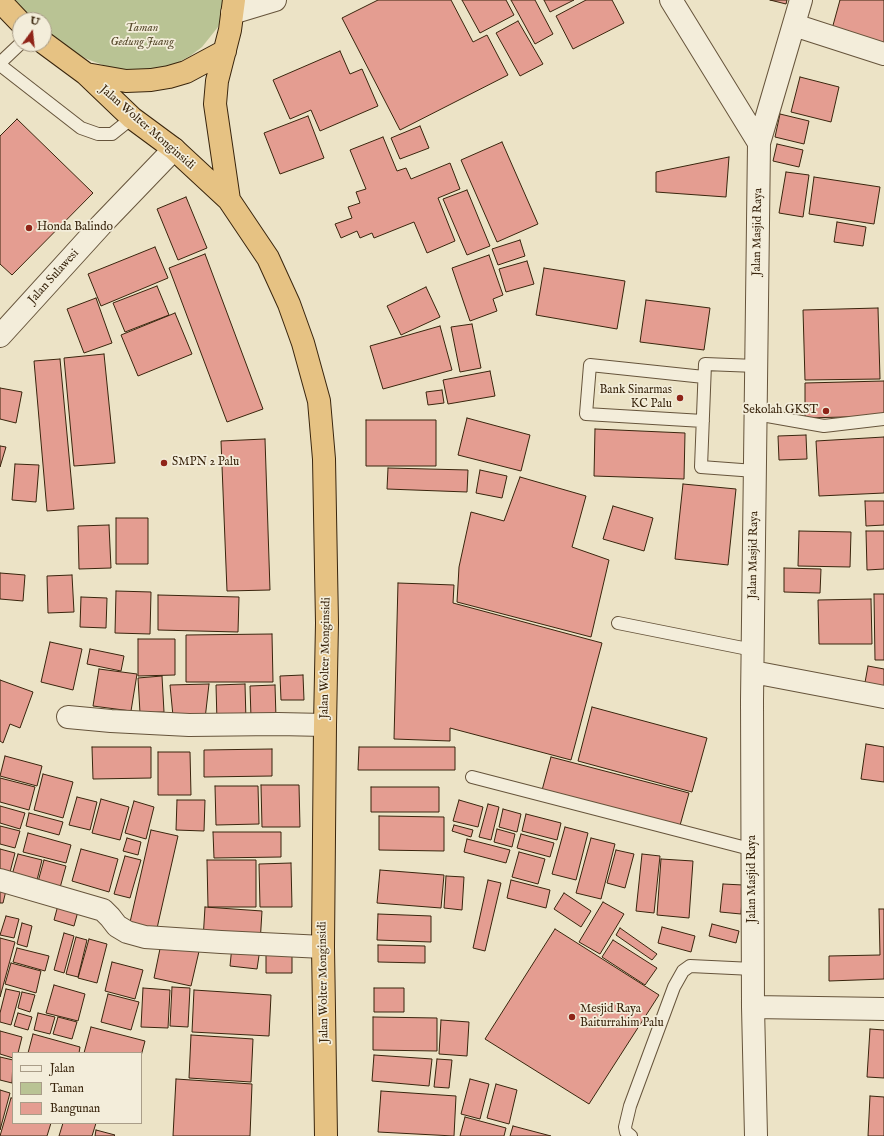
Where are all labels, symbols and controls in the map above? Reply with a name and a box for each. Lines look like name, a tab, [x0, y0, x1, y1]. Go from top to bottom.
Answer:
north arrow	[12, 12, 52, 52]
text: U	[29, 13, 41, 29]
park label: Taman Gedung Juang	[110, 22, 174, 50]
street label: Jalan Wolter Monginsidi	[96, 83, 198, 173]
street label: Jalan Masjid Raya	[750, 188, 766, 276]
place label: Honda Balindo	[37, 221, 113, 235]
marker: Honda Balindo	[24, 223, 34, 233]
street label: Jalan Sulawesi	[26, 247, 82, 307]
place label: Bank Sinarmas KC Palu	[599, 384, 672, 412]
marker: Bank Sinarmas KC Palu	[675, 393, 685, 403]
place label: Sekolah GKST	[743, 404, 818, 418]
marker: Sekolah GKST	[821, 406, 831, 416]
place label: SMPN 2 Palu	[172, 456, 239, 470]
marker: SMPN 2 Palu	[159, 458, 169, 468]
street label: Jalan Masjid Raya	[746, 511, 762, 599]
street label: Jalan Wolter Monginsidi	[318, 597, 334, 719]
street label: Jalan Masjid Raya	[746, 835, 760, 923]
street label: Jalan Wolter Monginsidi	[316, 921, 332, 1043]
place label: Mesjid Raya Baiturrahim Palu	[580, 1003, 664, 1031]
marker: Mesjid Raya Baiturrahim Palu	[567, 1012, 577, 1022]
legend	[12, 1052, 142, 1124]
text: Jalan	[50, 1061, 75, 1076]
text: Taman	[50, 1081, 84, 1096]
text: Bangunan	[50, 1101, 100, 1116]

